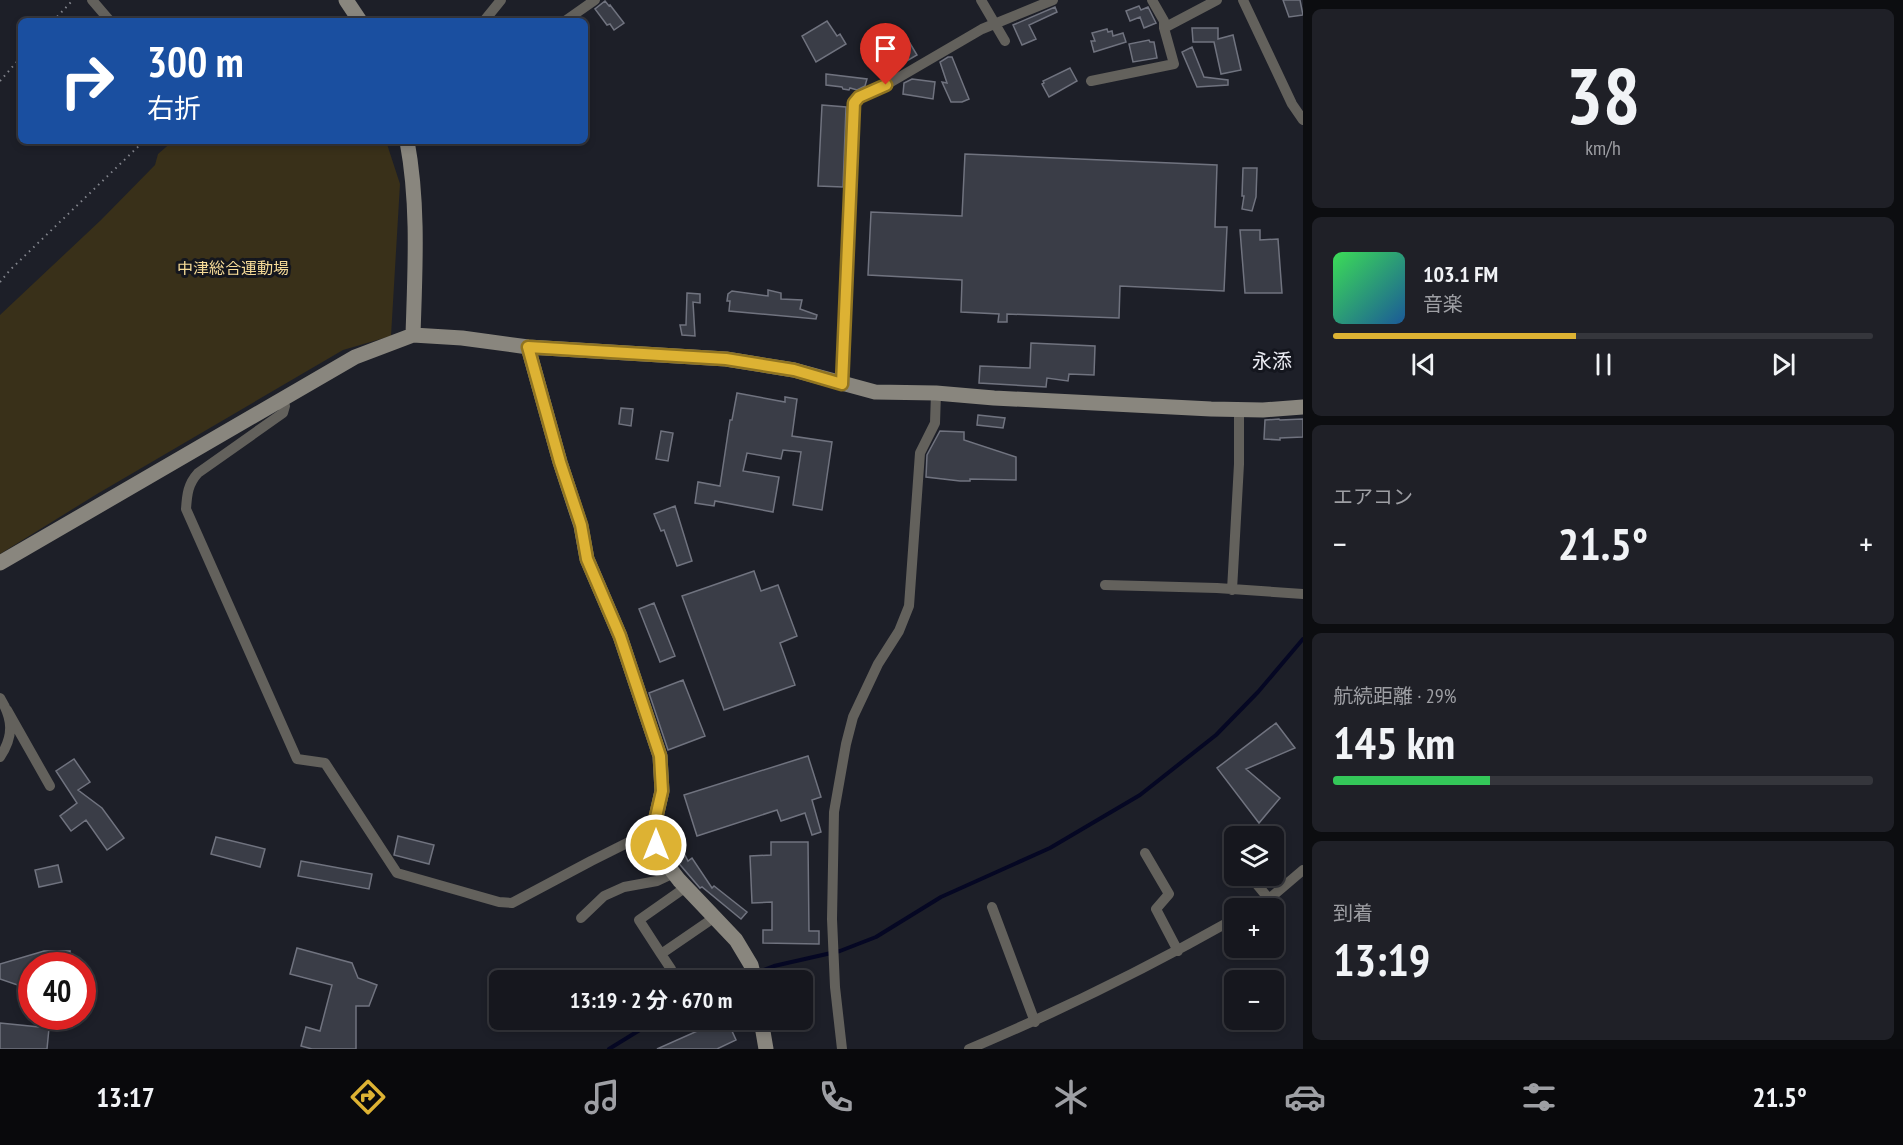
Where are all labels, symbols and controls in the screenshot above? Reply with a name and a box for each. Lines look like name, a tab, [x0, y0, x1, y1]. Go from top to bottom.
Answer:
pin	[860, 23, 911, 85]
icon: arrive	[869, 32, 902, 65]
text: 300 m	[147, 34, 244, 89]
icon: right	[48, 42, 126, 120]
text: 38	[1566, 45, 1640, 146]
text: 右折	[147, 91, 201, 125]
text: km/h	[1585, 135, 1621, 161]
park label: 中津総合運動場	[177, 258, 289, 278]
text: 103.1 FM	[1423, 260, 1498, 288]
text: 音楽	[1423, 291, 1463, 317]
district label: 永添	[1252, 348, 1292, 374]
icon: previous	[1407, 348, 1440, 381]
icon: pause	[1587, 348, 1620, 381]
icon: next	[1767, 348, 1800, 381]
text: エアコン	[1333, 484, 1413, 510]
text: 21.5°	[1558, 514, 1648, 572]
text: −	[1333, 522, 1347, 565]
text: +	[1859, 522, 1873, 565]
text: 航続距離 · 29%	[1333, 683, 1456, 709]
text: 145 km	[1333, 713, 1455, 771]
position arrow	[624, 813, 688, 877]
map controls	[1224, 826, 1284, 1030]
button: layers	[1224, 826, 1284, 886]
button: +	[1224, 898, 1284, 958]
text: 到着	[1333, 900, 1373, 926]
text: 13:19	[1333, 930, 1430, 988]
speed limit sign: 40	[18, 952, 96, 1030]
button: −	[1224, 970, 1284, 1030]
text: 13:19 · 2 分 · 670 m	[570, 986, 732, 1014]
icon: directions	[347, 1076, 389, 1118]
icon: music	[581, 1076, 623, 1118]
icon: phone	[815, 1076, 857, 1118]
icon: climate	[1050, 1076, 1092, 1118]
icon: car	[1284, 1076, 1326, 1118]
icon: filters	[1518, 1076, 1560, 1118]
text: 13:17	[96, 1080, 155, 1114]
text: 21.5°	[1753, 1080, 1807, 1114]

